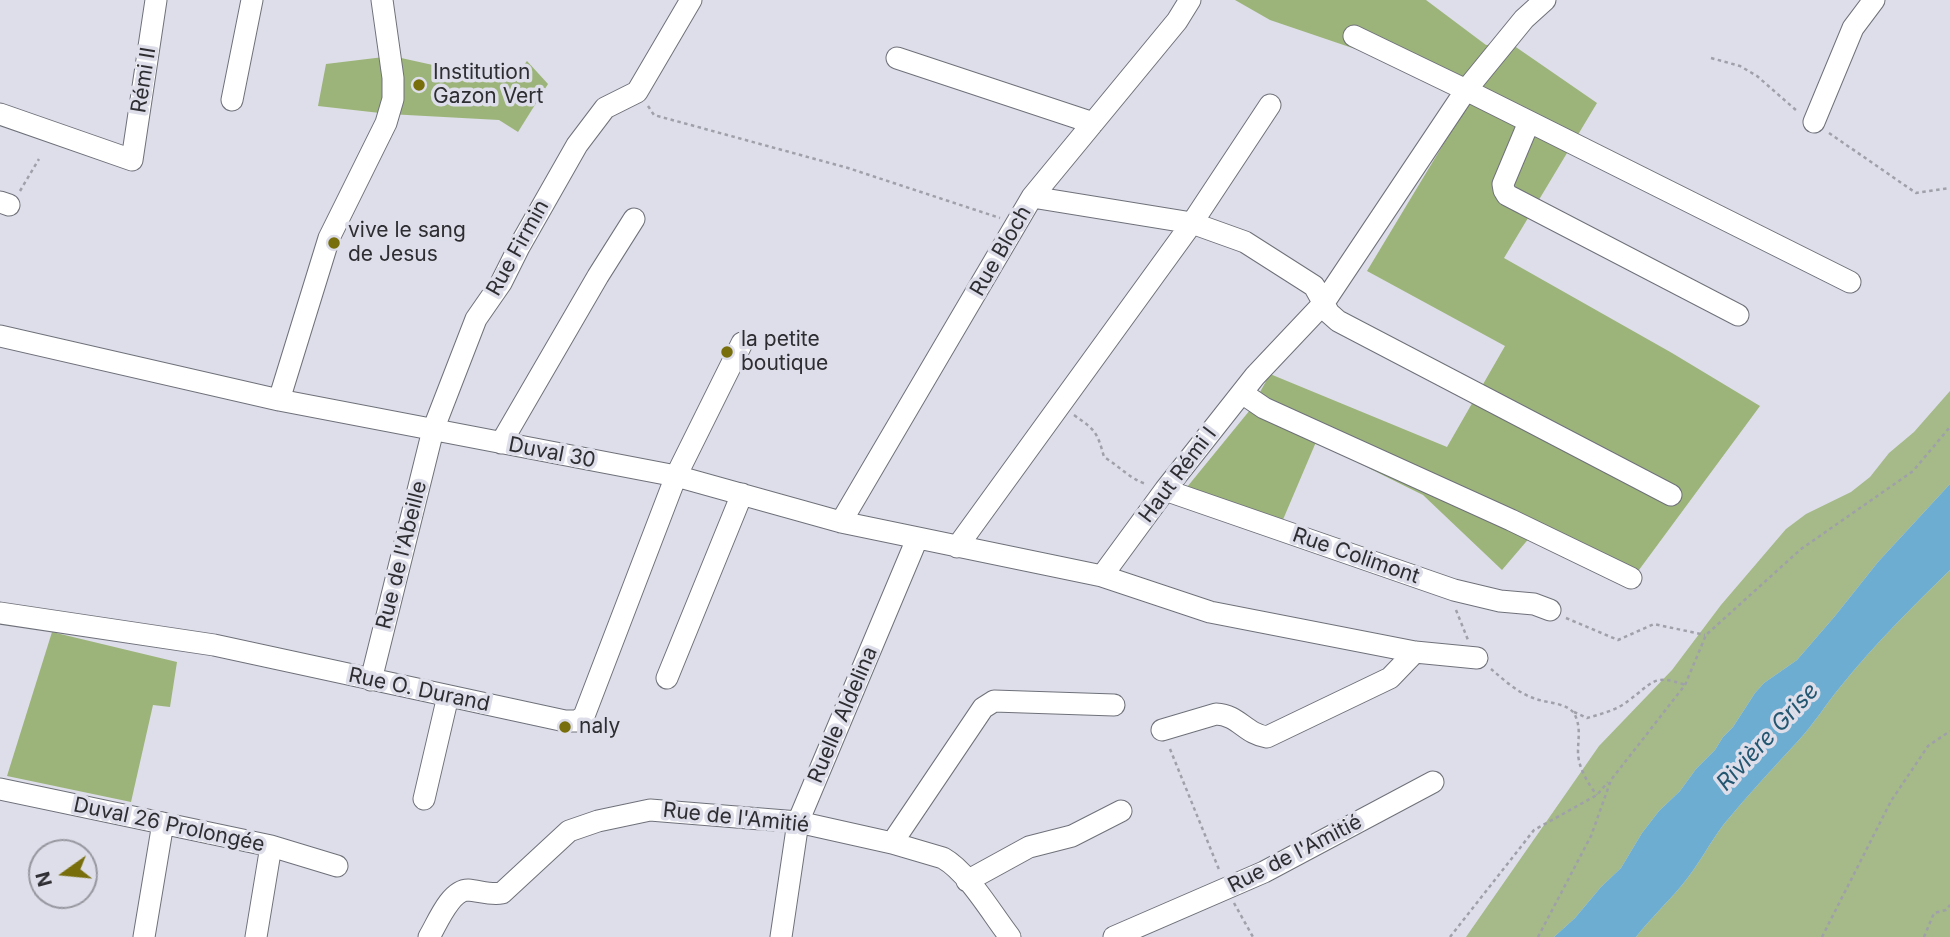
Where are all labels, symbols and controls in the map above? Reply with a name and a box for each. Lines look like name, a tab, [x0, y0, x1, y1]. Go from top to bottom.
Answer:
street label: Rémi II	[126, 45, 162, 115]
place label: Institution Gazon Vert	[433, 60, 543, 110]
marker: Institution Gazon Vert	[411, 77, 427, 93]
street label: Rue Firmin	[481, 196, 555, 300]
street label: Rue Bloch	[965, 201, 1037, 301]
place label: vive le sang de Jesus	[348, 218, 466, 268]
marker: vive le sang de Jesus	[326, 235, 342, 251]
place label: la petite boutique	[741, 327, 828, 377]
marker: la petite boutique	[719, 344, 735, 360]
street label: Haut Rémi I	[1134, 422, 1222, 528]
street label: Duval 30	[506, 432, 598, 474]
street label: Rue de l'Abeille	[371, 478, 433, 632]
street label: Rue Colimont	[1289, 523, 1423, 589]
street label: Ruelle Aldelina	[803, 643, 883, 787]
street label: Rue O. Durand	[346, 663, 492, 717]
water label: Rivière Grise	[1711, 677, 1825, 797]
place label: naly	[579, 714, 620, 740]
marker: naly	[557, 719, 573, 735]
street label: Duval 26 Prolongée	[71, 792, 267, 858]
street label: Rue de l'Amitié	[662, 798, 810, 838]
street label: Rue de l'Amitié	[1224, 809, 1366, 899]
north arrow	[28, 839, 98, 909]
text: N	[31, 869, 57, 889]

